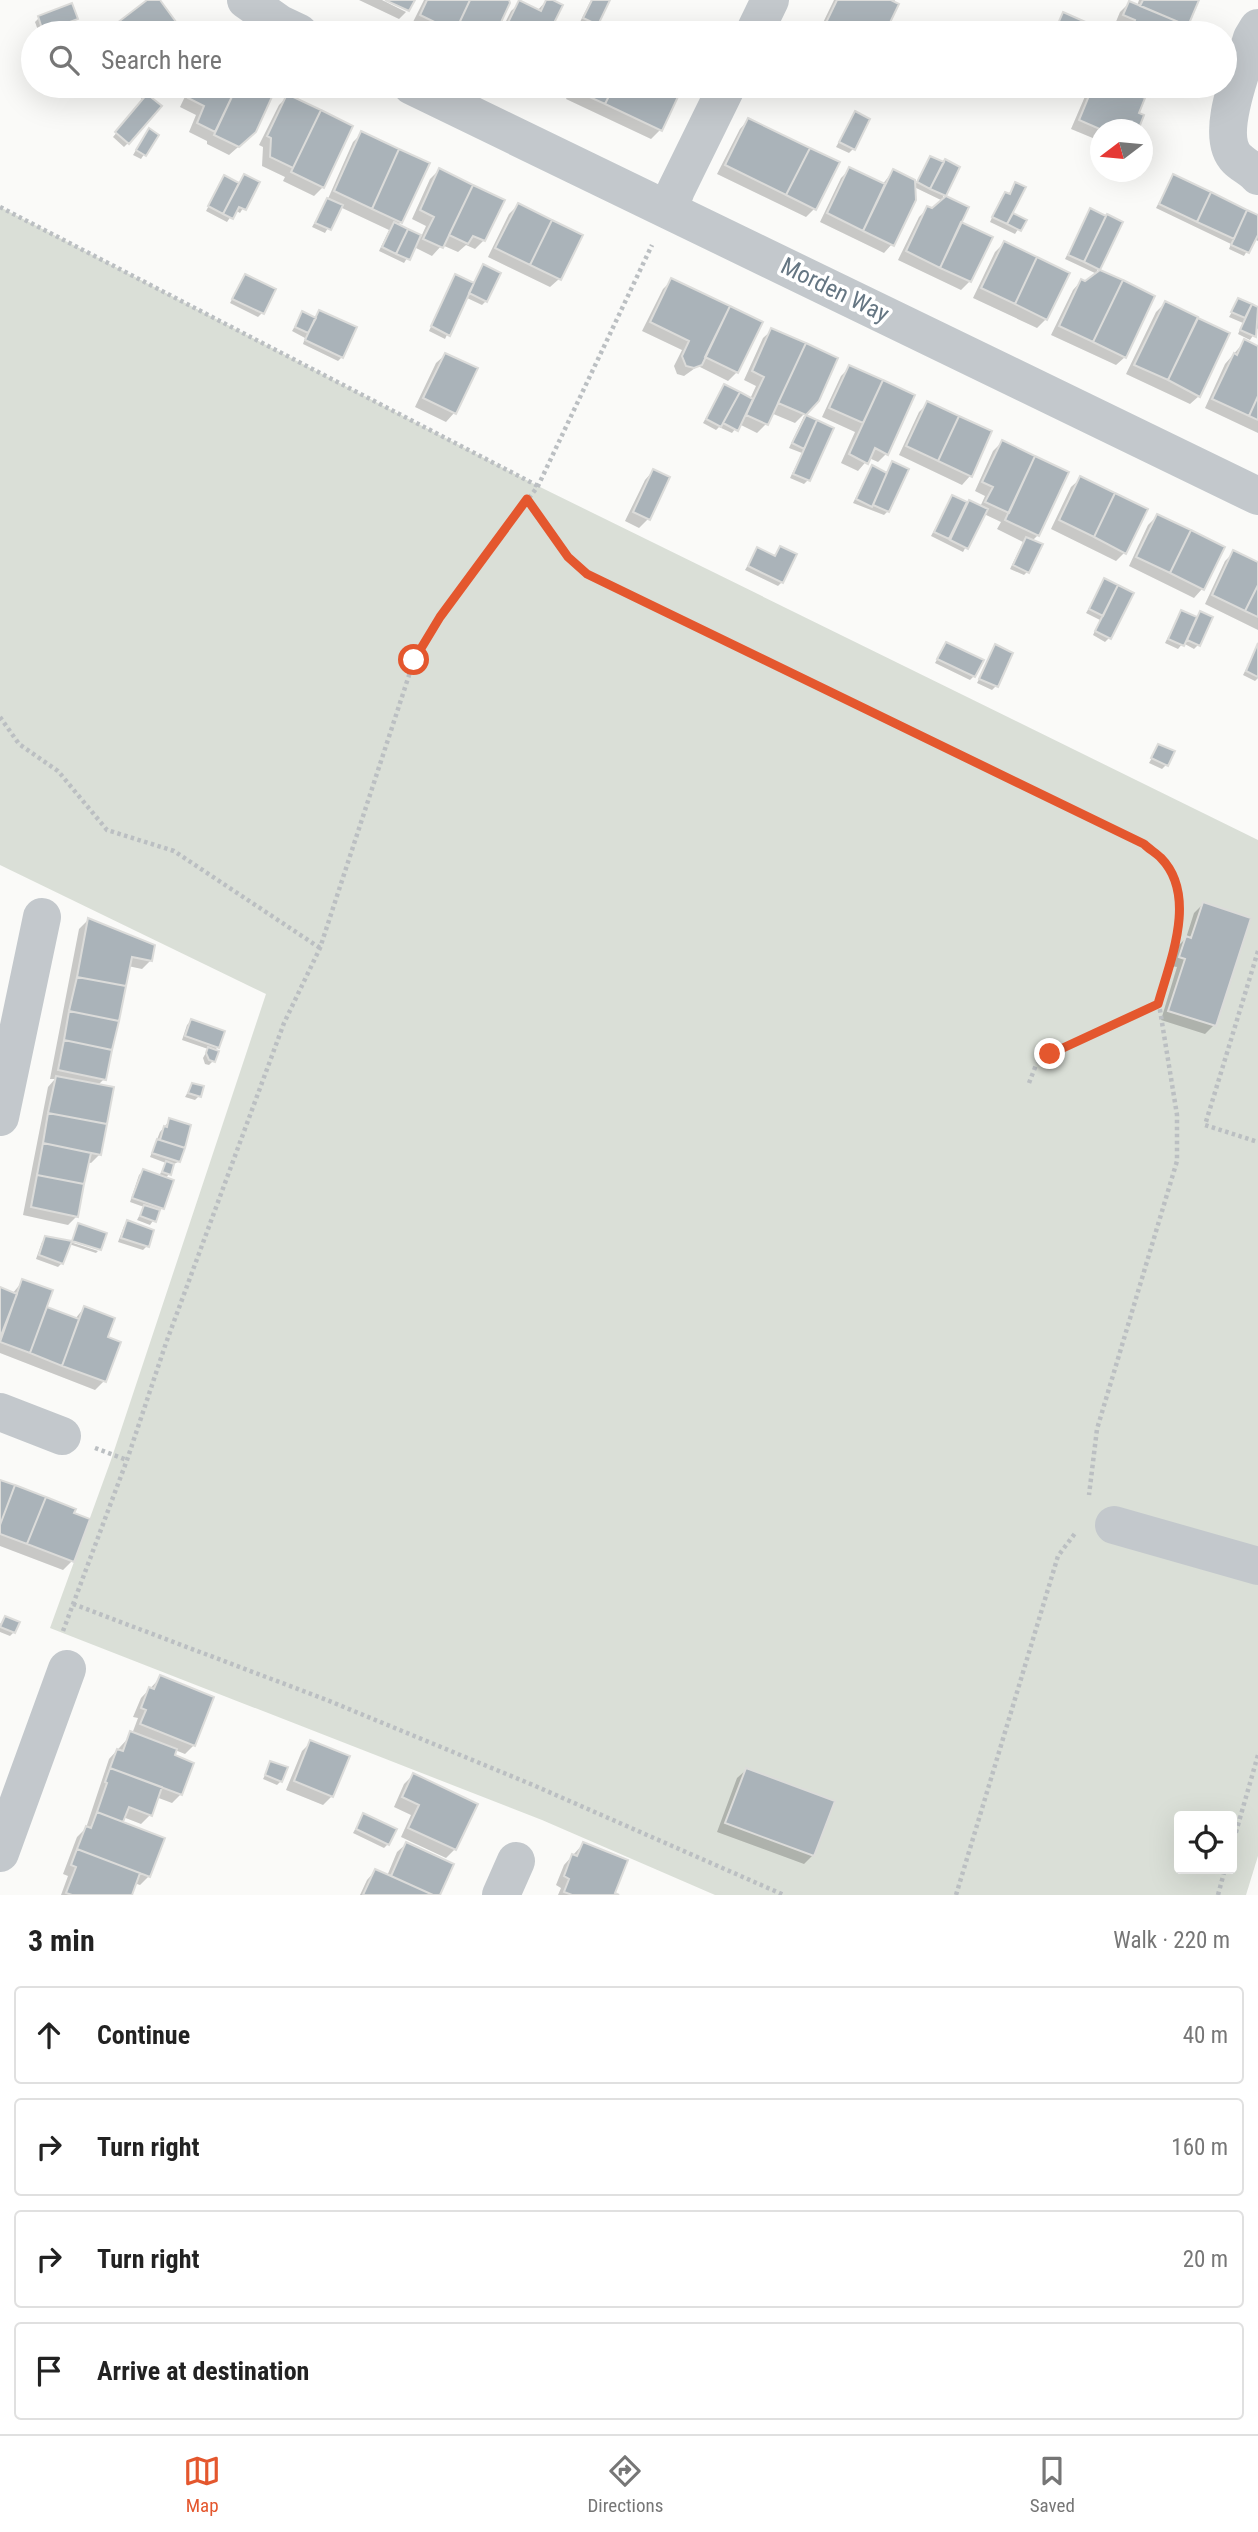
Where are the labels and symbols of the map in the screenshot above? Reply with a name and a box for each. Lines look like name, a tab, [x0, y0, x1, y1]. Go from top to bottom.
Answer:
north arrow	[1090, 119, 1153, 182]
street label: Morden Way	[776, 252, 894, 328]
route start	[398, 644, 429, 675]
route end	[1034, 1038, 1065, 1069]

